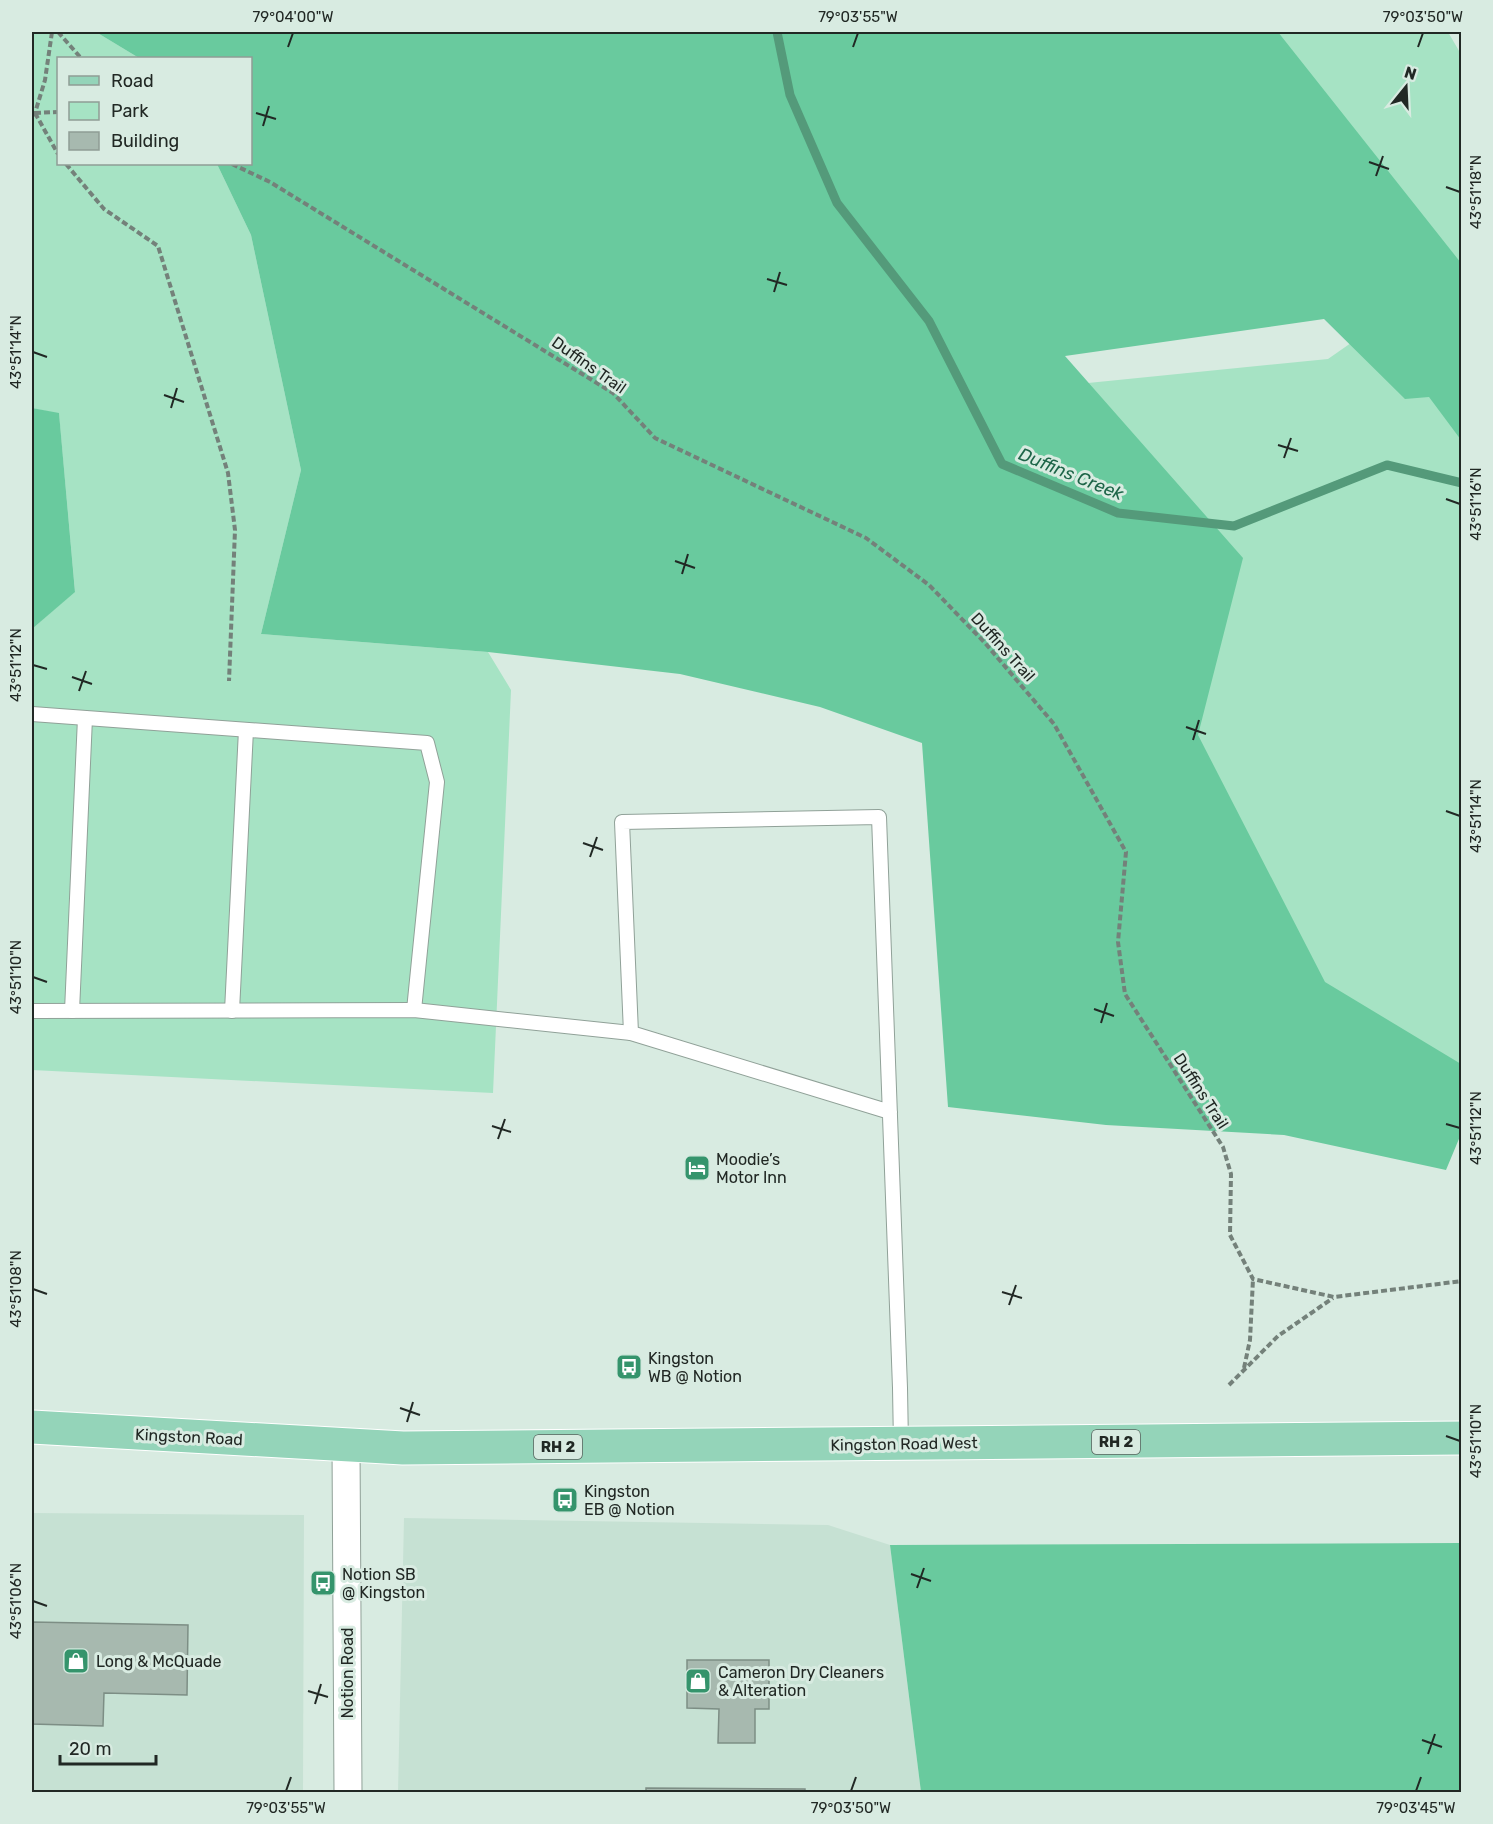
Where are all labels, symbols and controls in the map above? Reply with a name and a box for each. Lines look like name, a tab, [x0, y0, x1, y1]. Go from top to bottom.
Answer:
text: 79°04'00"W	[253, 8, 333, 26]
text: 79°03'55"W	[818, 8, 898, 26]
text: 79°03'50"W	[1383, 8, 1463, 26]
legend	[57, 57, 252, 165]
north arrow	[1376, 57, 1436, 117]
text: N	[1402, 62, 1419, 84]
text: Road	[111, 70, 154, 92]
text: Park	[111, 100, 149, 122]
text: Building	[111, 130, 179, 152]
text: 43°51'18"N	[1467, 155, 1485, 229]
text: 43°51'14"N	[7, 315, 25, 389]
street label: Duffins Trail	[548, 332, 630, 398]
water label: Duffins Creek	[1015, 443, 1127, 505]
text: 43°51'16"N	[1467, 467, 1485, 541]
street label: Duffins Trail	[967, 609, 1039, 685]
text: 43°51'12"N	[7, 628, 25, 702]
text: 43°51'14"N	[1467, 779, 1485, 853]
text: 43°51'10"N	[7, 940, 25, 1014]
street label: Duffins Trail	[1170, 1050, 1232, 1132]
text: 43°51'12"N	[1467, 1091, 1485, 1165]
place label: Moodie’s Motor Inn	[716, 1150, 787, 1187]
hotel icon: Moodie’s Motor Inn	[682, 1153, 712, 1183]
text: 43°51'08"N	[7, 1250, 25, 1328]
place label: Kingston WB @ Notion	[648, 1349, 742, 1386]
bus stop icon: Kingston WB @ Notion	[614, 1352, 644, 1382]
text: 43°51'10"N	[1467, 1404, 1485, 1478]
street label: Kingston Road	[135, 1425, 243, 1449]
road number: RH 2	[1092, 1430, 1140, 1454]
street label: Kingston Road West	[830, 1433, 978, 1455]
road number: RH 2	[534, 1435, 582, 1459]
place label: Kingston EB @ Notion	[584, 1482, 675, 1519]
bus stop icon: Kingston EB @ Notion	[550, 1485, 580, 1515]
text: 43°51'06"N	[7, 1563, 25, 1639]
place label: Notion SB @ Kingston	[342, 1565, 425, 1602]
bus stop icon: Notion SB @ Kingston	[308, 1568, 338, 1598]
street label: Notion Road	[338, 1627, 357, 1719]
shop icon: Long & McQuade	[61, 1646, 91, 1676]
place label: Long & McQuade	[96, 1652, 222, 1671]
place label: Cameron Dry Cleaners & Alteration	[718, 1663, 884, 1700]
shop icon: Cameron Dry Cleaners & Alteration	[683, 1666, 713, 1696]
scale bar	[60, 1728, 156, 1766]
text: 20 m	[69, 1738, 111, 1760]
text: 79°03'55"W	[246, 1799, 326, 1817]
text: 79°03'50"W	[811, 1799, 891, 1817]
text: 79°03'45"W	[1376, 1799, 1456, 1817]

